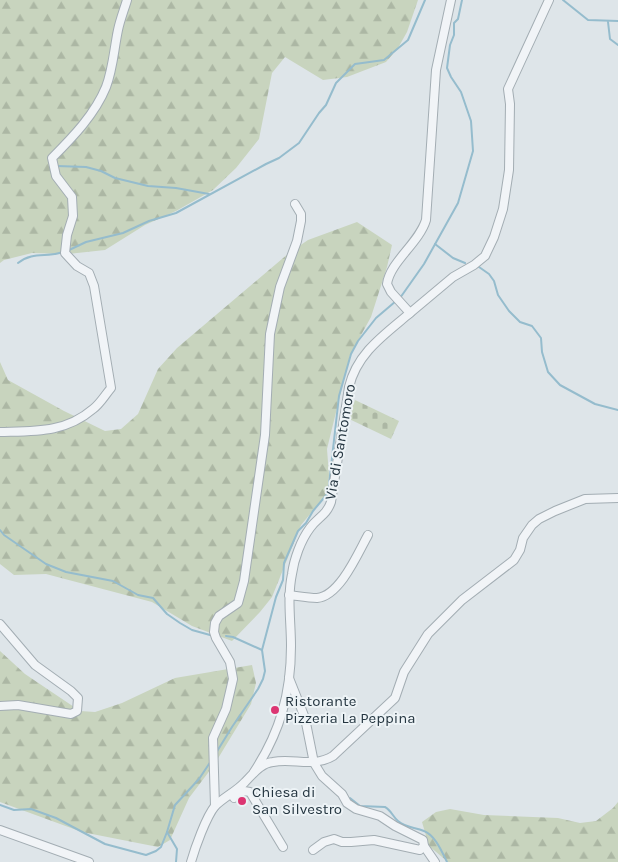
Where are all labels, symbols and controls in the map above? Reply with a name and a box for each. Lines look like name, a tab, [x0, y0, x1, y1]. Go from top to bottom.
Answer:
street label: Via di Santomoro	[321, 382, 359, 502]
place label: Ristorante Pizzeria La Peppina	[285, 692, 416, 727]
marker: Ristorante Pizzeria La Peppina	[269, 704, 281, 716]
place label: Chiesa di San Silvestro	[252, 783, 342, 818]
marker: Chiesa di San Silvestro	[236, 795, 248, 807]

